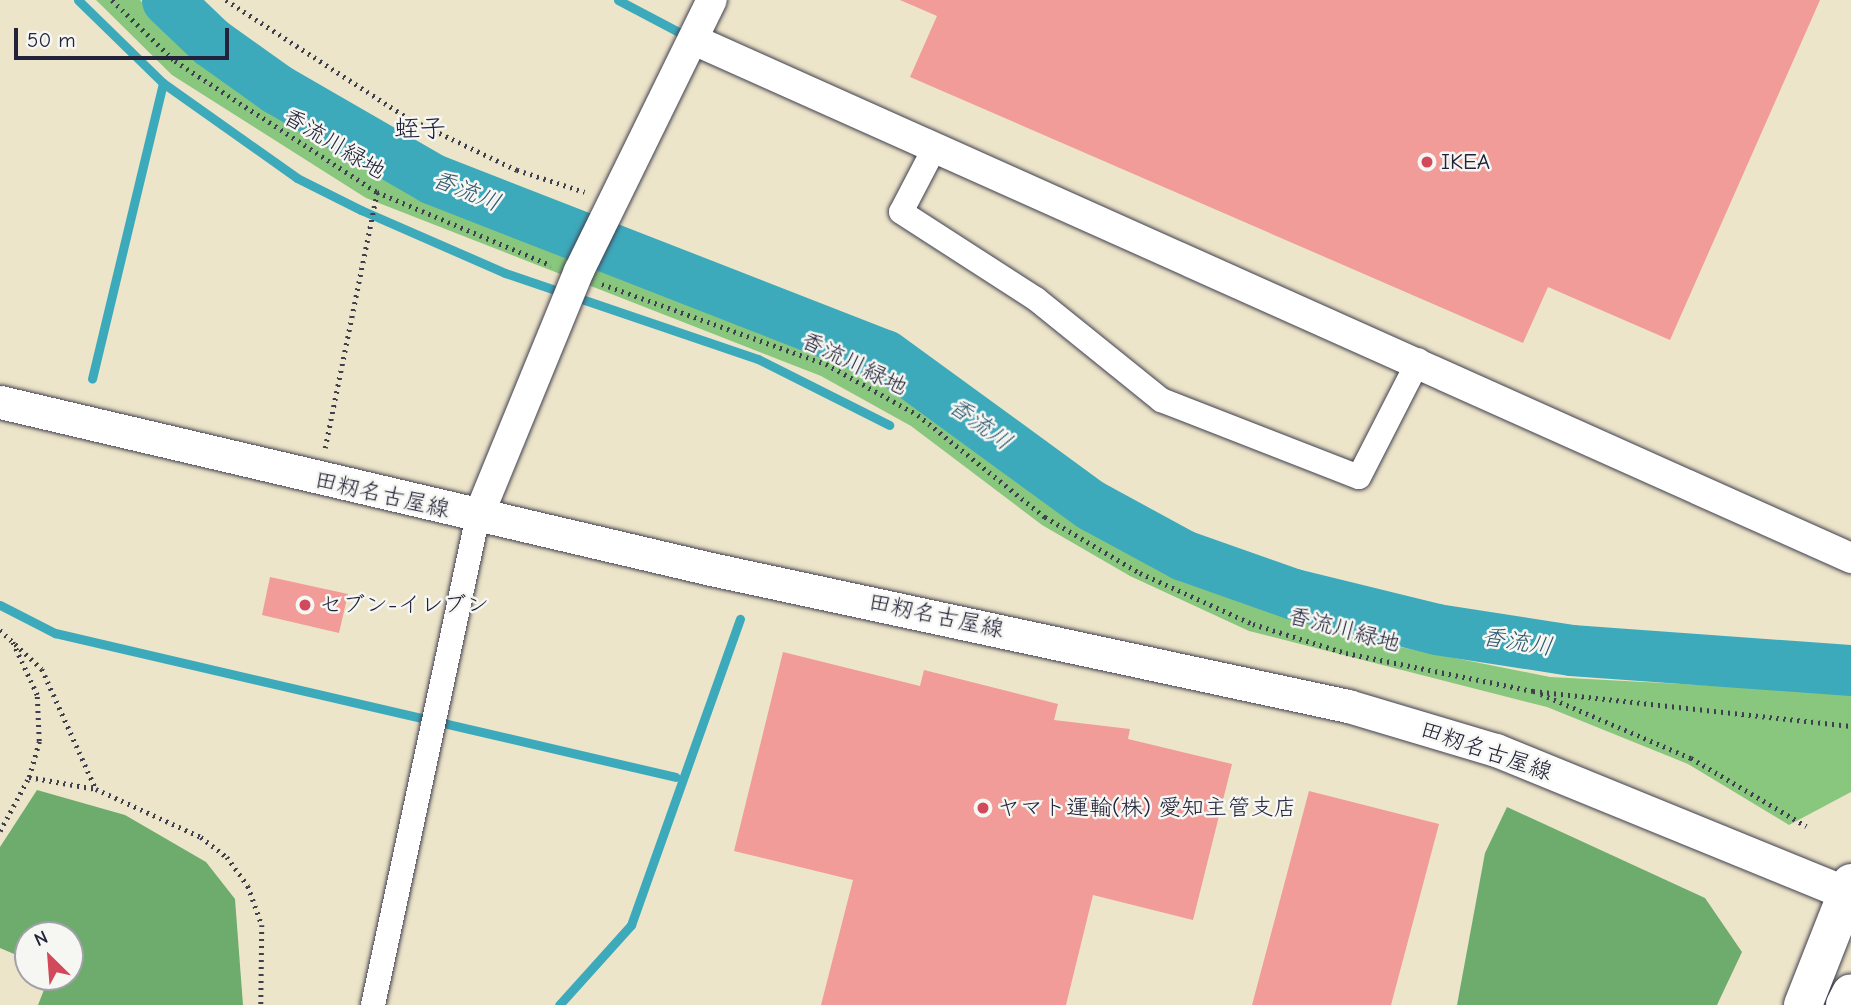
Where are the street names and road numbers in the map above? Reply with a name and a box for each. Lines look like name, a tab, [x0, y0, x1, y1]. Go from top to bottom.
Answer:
street label: 香流川緑地	[278, 103, 390, 185]
street label: 香流川緑地	[796, 326, 912, 402]
street label: 田籾名古屋線	[312, 466, 452, 524]
street label: 田籾名古屋線	[866, 588, 1006, 644]
street label: 香流川緑地	[1285, 602, 1403, 658]
street label: 田籾名古屋線	[1416, 715, 1556, 787]

